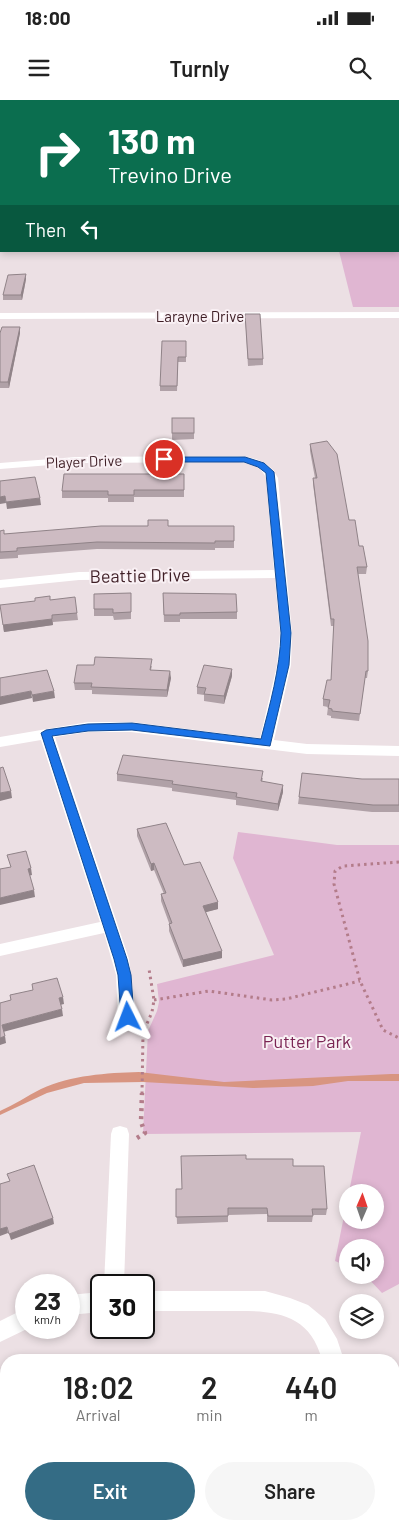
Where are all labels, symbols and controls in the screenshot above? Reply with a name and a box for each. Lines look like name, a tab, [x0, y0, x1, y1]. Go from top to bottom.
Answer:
text: 18:00	[25, 6, 71, 29]
icon: menu	[25, 54, 53, 82]
icon: search	[346, 54, 374, 82]
text: Turnly	[170, 55, 229, 81]
text: 130 m	[108, 119, 195, 161]
icon: right	[25, 120, 90, 185]
text: Trevino Drive	[108, 161, 232, 187]
icon: left	[76, 215, 104, 243]
text: Then	[25, 218, 66, 241]
street label: Larayne Drive	[156, 307, 244, 325]
pin	[143, 438, 185, 480]
icon: arrive	[150, 445, 178, 473]
street label: Player Drive	[45, 451, 123, 471]
street label: Beattie Drive	[89, 563, 191, 587]
position arrow	[101, 990, 153, 1042]
park label: Putter Park	[263, 1030, 351, 1052]
north arrow	[339, 1184, 384, 1229]
map controls	[339, 1184, 384, 1339]
button: sound	[339, 1239, 384, 1284]
speed limit sign: 30	[90, 1274, 155, 1339]
text: 23	[34, 1285, 61, 1315]
button: layers	[339, 1294, 384, 1339]
text: km/h	[34, 1312, 61, 1326]
text: 18:02	[63, 1369, 134, 1405]
text: 2	[201, 1369, 218, 1405]
text: 440	[285, 1369, 337, 1405]
text: Arrival	[76, 1405, 121, 1424]
text: min	[196, 1405, 222, 1424]
text: m	[305, 1405, 318, 1424]
button: Exit	[25, 1462, 195, 1520]
button: Share	[205, 1462, 375, 1520]

